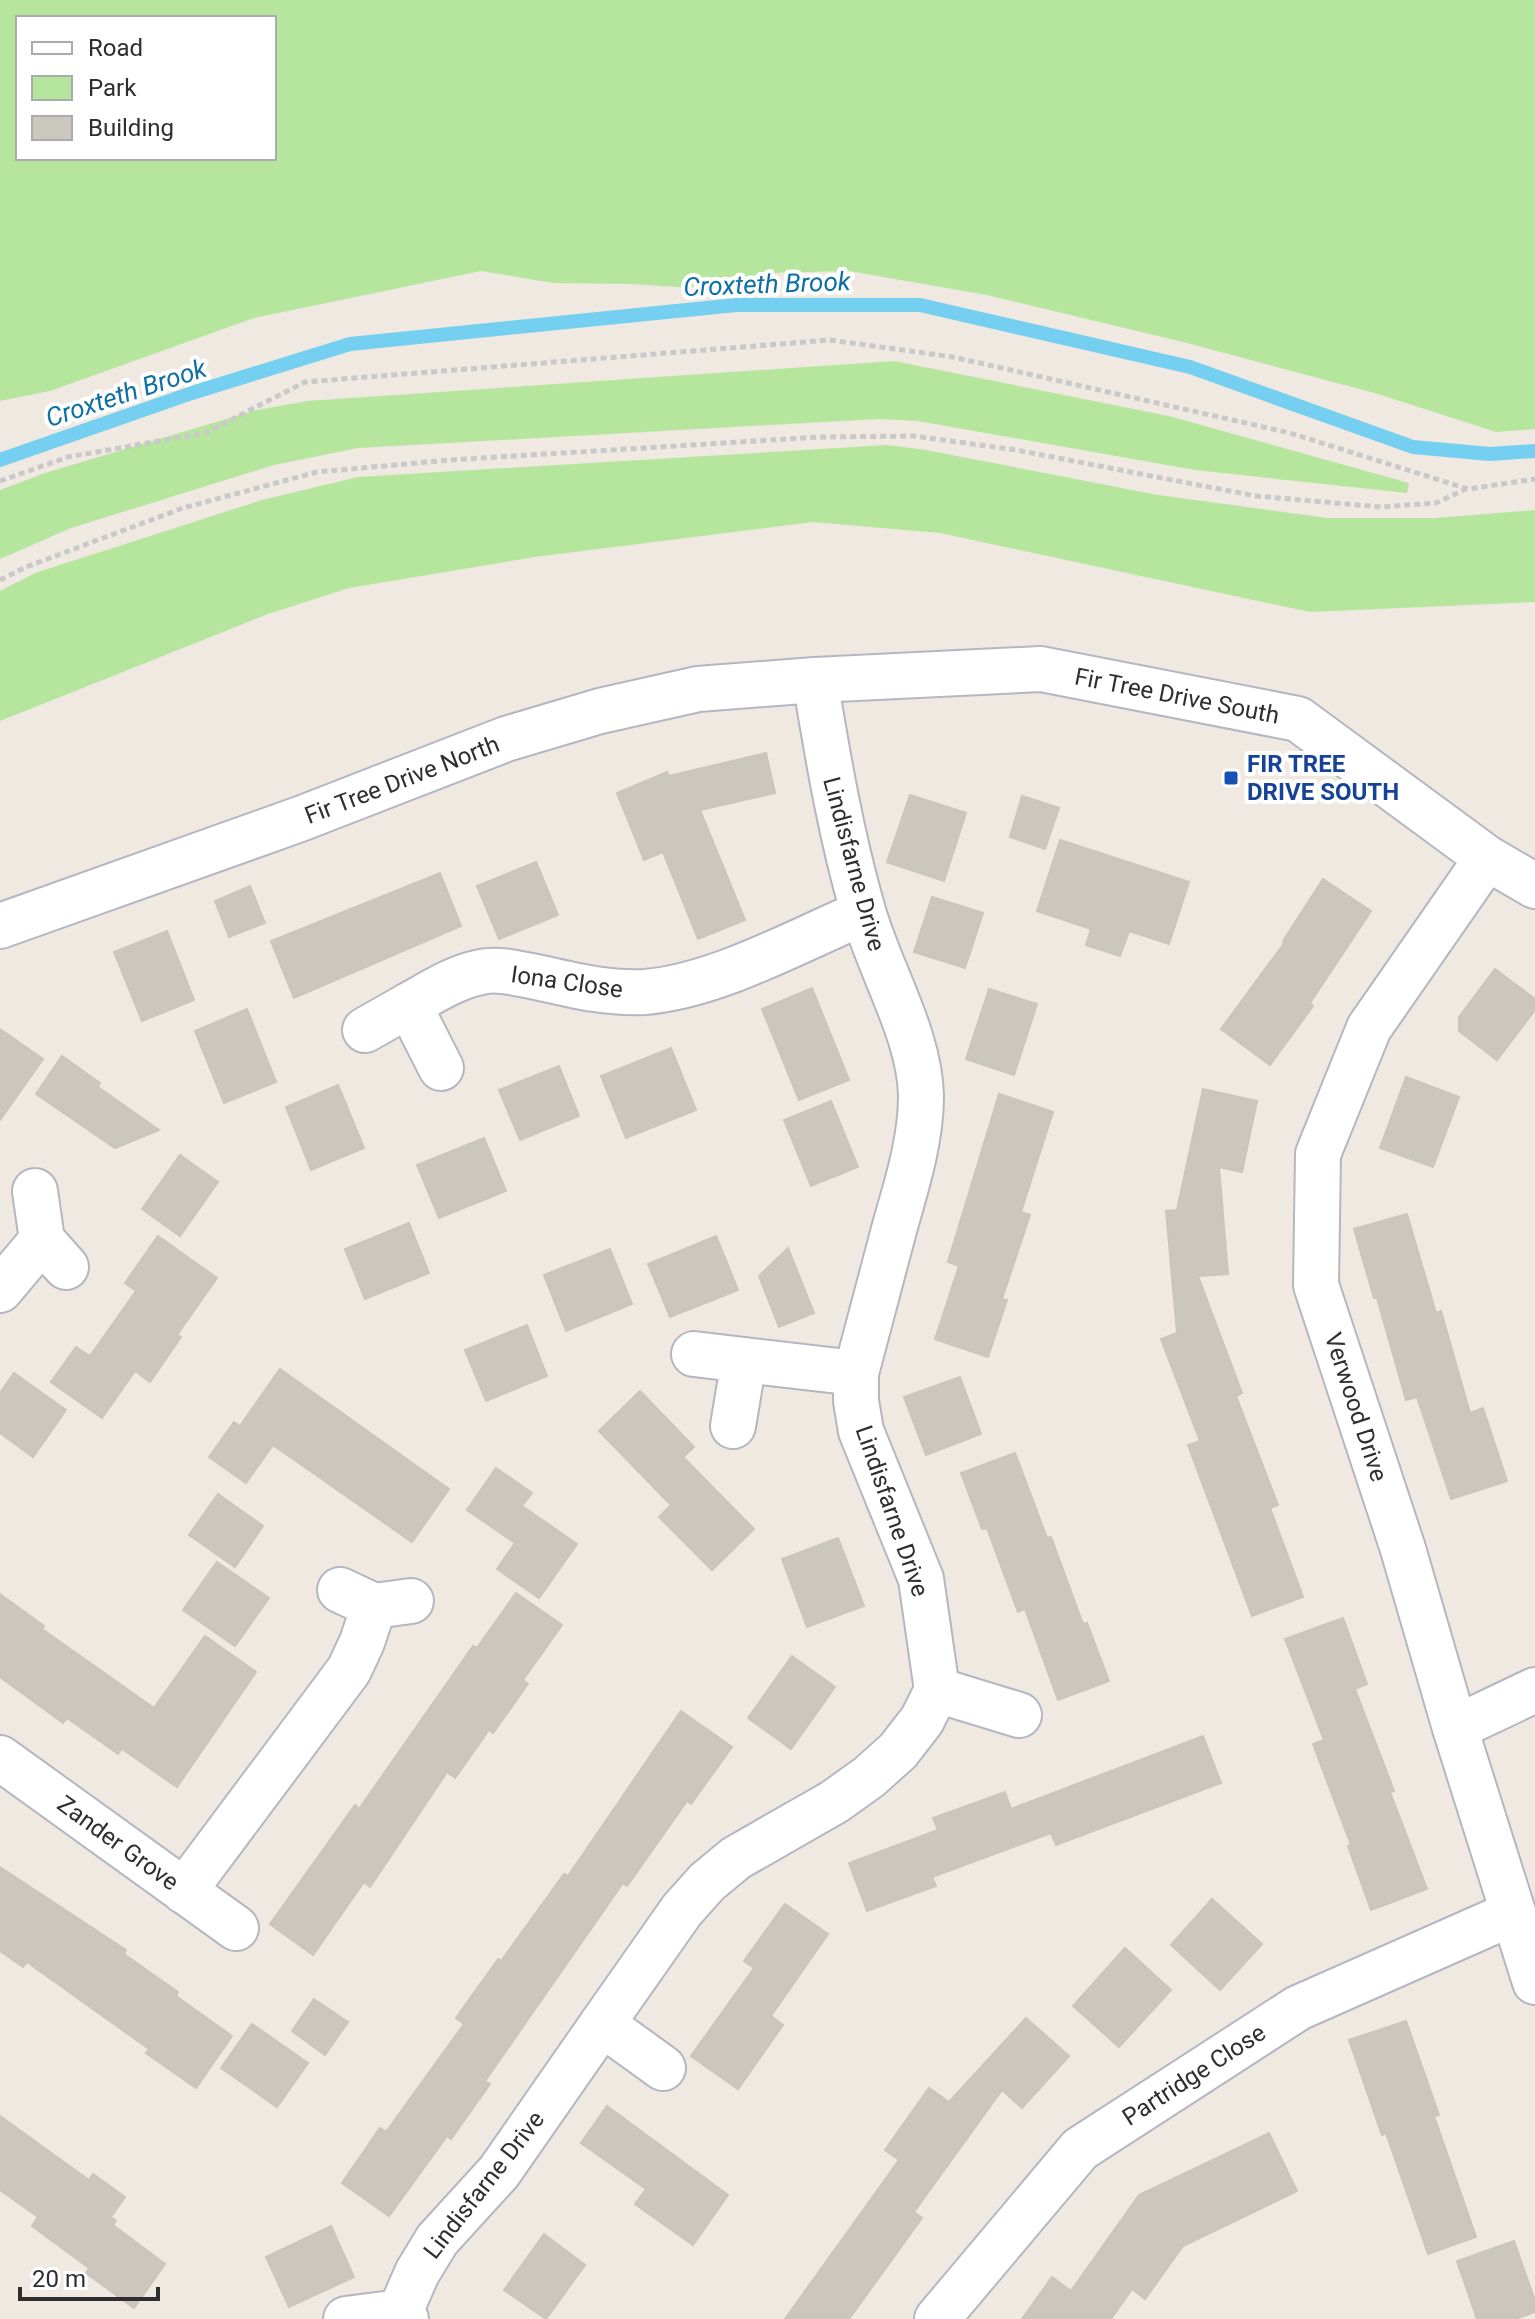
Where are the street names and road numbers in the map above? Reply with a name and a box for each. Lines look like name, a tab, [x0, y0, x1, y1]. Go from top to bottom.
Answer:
street label: Fir Tree Drive South	[1072, 662, 1282, 730]
street label: Fir Tree Drive North	[301, 730, 503, 830]
street label: Lindisfarne Drive	[817, 774, 891, 954]
street label: Iona Close	[509, 960, 625, 1004]
street label: Verwood Drive	[1319, 1329, 1393, 1485]
street label: Lindisfarne Drive	[850, 1422, 934, 1600]
street label: Zander Grove	[52, 1790, 184, 1896]
street label: Partridge Close	[1117, 2018, 1271, 2132]
street label: Lindisfarne Drive	[418, 2106, 550, 2264]

